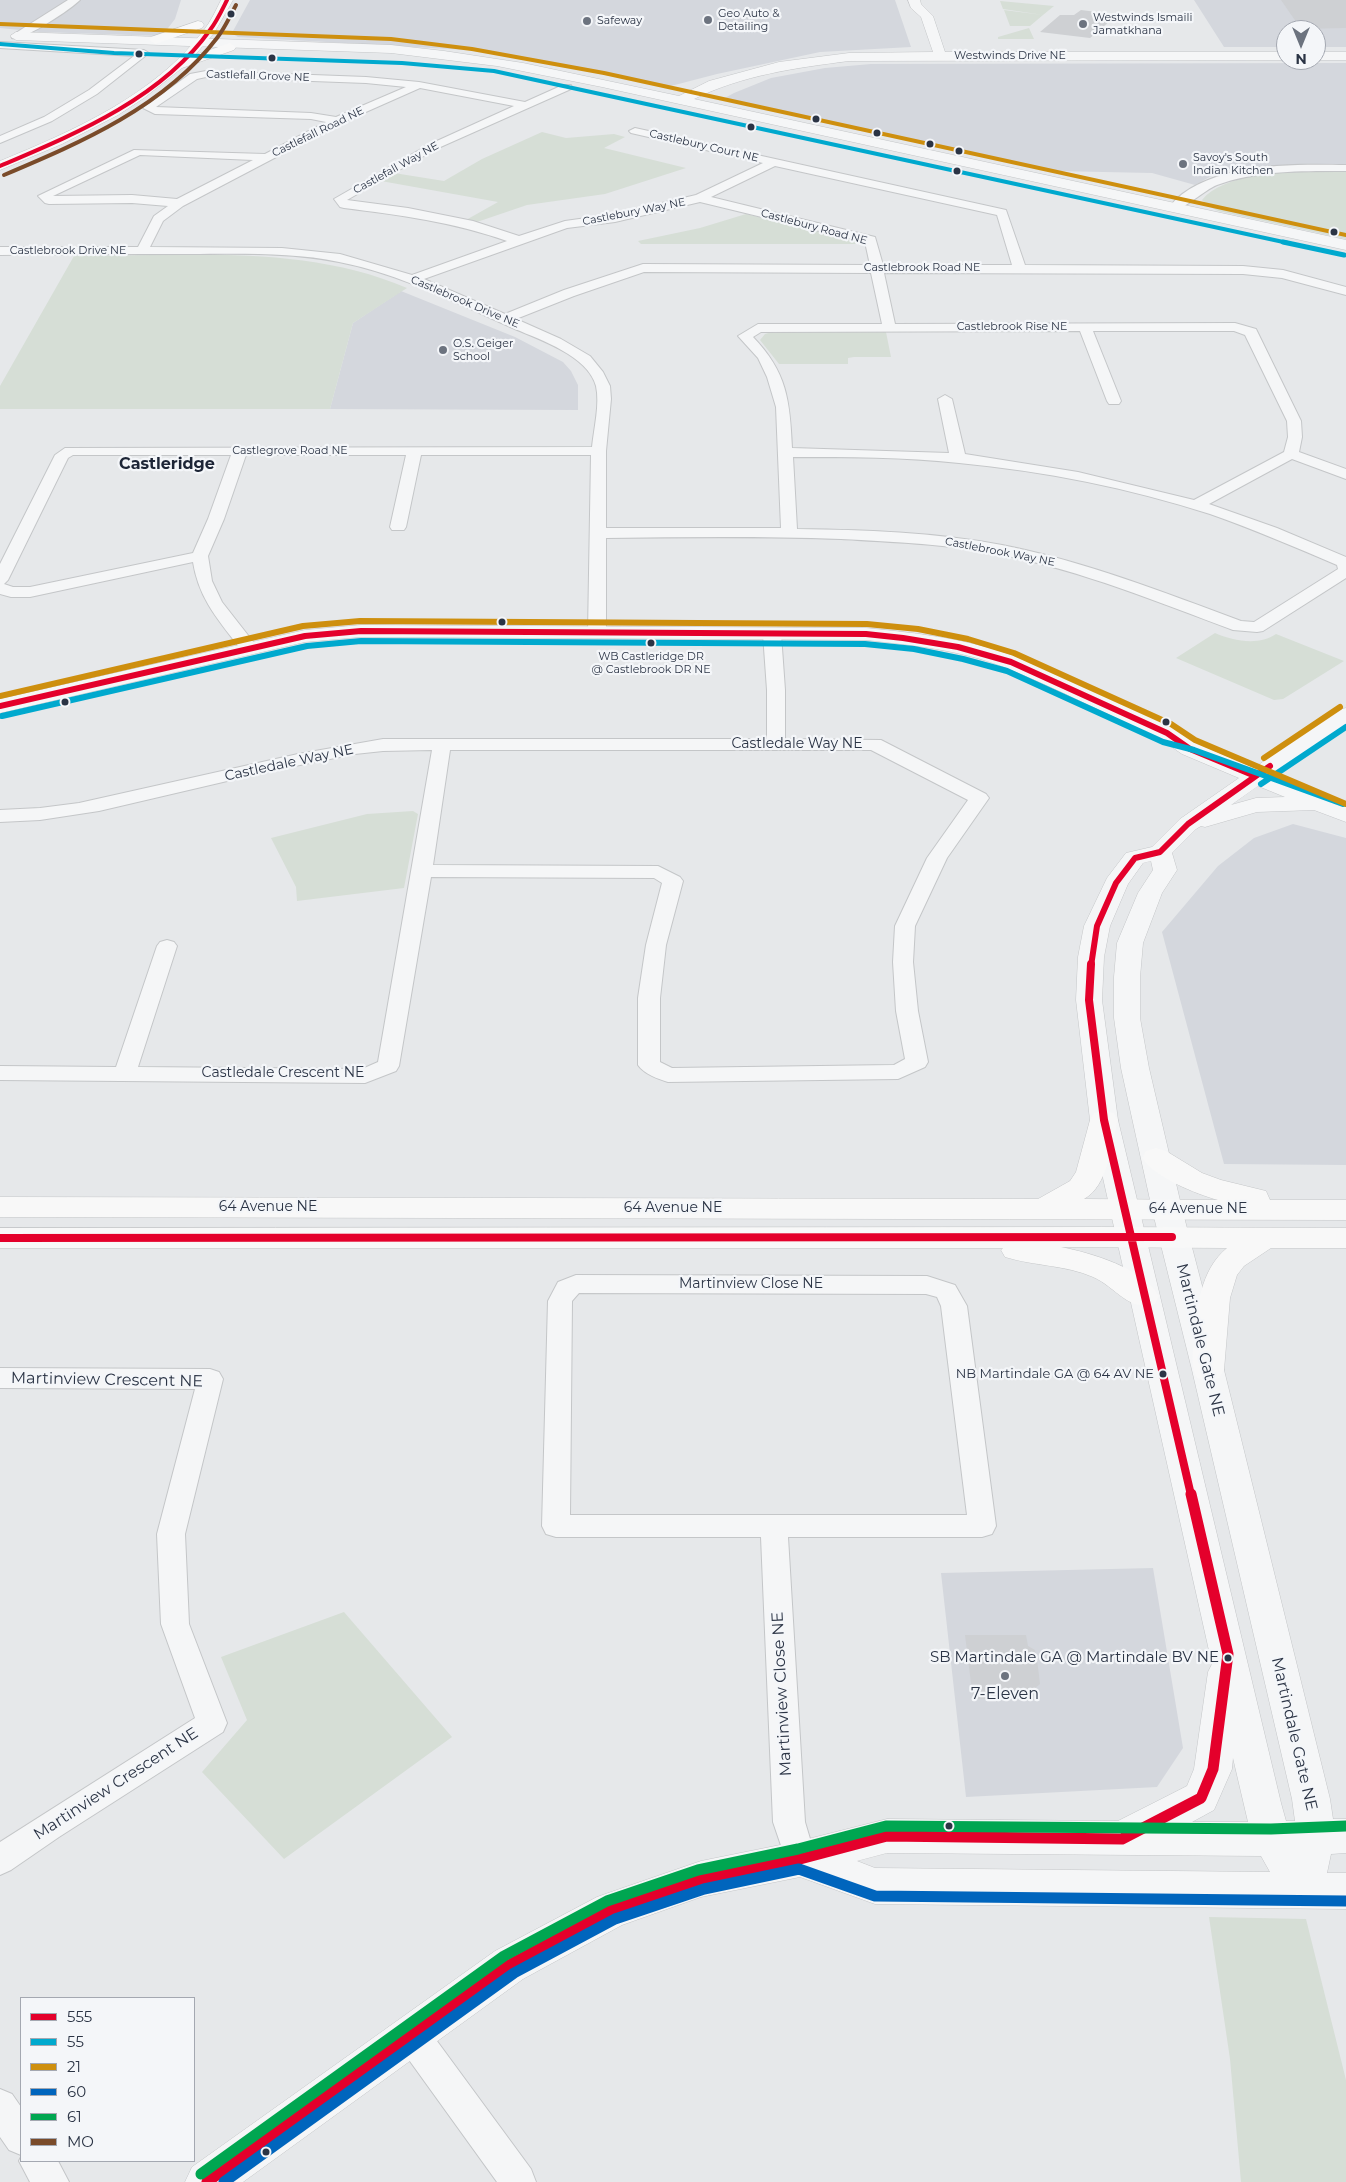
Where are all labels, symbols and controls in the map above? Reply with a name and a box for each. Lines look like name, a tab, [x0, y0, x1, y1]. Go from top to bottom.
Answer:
place label: Geo Auto & Detailing	[718, 7, 779, 33]
unlabelled marker	[226, 9, 236, 19]
place label: Westwinds Ismaili Jamatkhana	[1093, 11, 1192, 37]
place label: Safeway	[597, 14, 642, 28]
marker: Geo Auto & Detailing	[702, 14, 714, 26]
marker: Safeway	[581, 15, 593, 27]
marker: Westwinds Ismaili Jamatkhana	[1077, 18, 1089, 30]
north arrow	[1276, 20, 1326, 70]
unlabelled marker	[134, 49, 144, 59]
street label: Westwinds Drive NE	[954, 49, 1066, 63]
text: N	[1295, 50, 1307, 68]
unlabelled marker	[267, 53, 277, 63]
street label: Castlefall Grove NE	[206, 68, 310, 84]
street label: Castlefall Road NE	[270, 104, 366, 160]
unlabelled marker	[811, 114, 821, 124]
unlabelled marker	[746, 122, 756, 132]
street label: Castlebury Court NE	[648, 127, 760, 165]
unlabelled marker	[872, 128, 882, 138]
street label: Castlefall Way NE	[351, 139, 441, 197]
unlabelled marker	[925, 139, 935, 149]
unlabelled marker	[954, 146, 964, 156]
place label: Savoy's South Indian Kitchen	[1193, 151, 1274, 177]
marker: Savoy's South Indian Kitchen	[1177, 158, 1189, 170]
unlabelled marker	[952, 166, 962, 176]
street label: Castlebury Way NE	[581, 196, 687, 228]
street label: Castlebury Road NE	[759, 206, 869, 248]
unlabelled marker	[1329, 227, 1339, 237]
street label: Castlebrook Drive NE	[10, 244, 126, 258]
street label: Castlebrook Road NE	[864, 261, 980, 275]
street label: Castlebrook Drive NE	[409, 273, 521, 331]
street label: Castlebrook Rise NE	[957, 320, 1067, 334]
place label: O.S. Geiger School	[453, 337, 513, 363]
marker: O.S. Geiger School	[437, 344, 449, 356]
street label: Castlegrove Road NE	[232, 444, 348, 458]
district label: Castleridge	[119, 454, 215, 474]
street label: Castlebrook Way NE	[944, 535, 1056, 569]
unlabelled marker	[497, 617, 507, 627]
marker: WB Castleridge DR @ Castlebrook DR NE	[646, 638, 656, 648]
place label: WB Castleridge DR @ Castlebrook DR NE	[591, 650, 711, 676]
unlabelled marker	[60, 697, 70, 707]
unlabelled marker	[1161, 717, 1171, 727]
street label: Castledale Way NE	[731, 736, 863, 752]
street label: Castledale Way NE	[223, 741, 355, 785]
street label: Castledale Crescent NE	[202, 1065, 364, 1081]
street label: 64 Avenue NE	[219, 1199, 317, 1215]
street label: 64 Avenue NE	[624, 1200, 722, 1216]
street label: 64 Avenue NE	[1149, 1201, 1247, 1217]
street label: Martindale Gate NE	[1172, 1262, 1228, 1418]
street label: Martinview Close NE	[679, 1276, 823, 1292]
place label: NB Martindale GA @ 64 AV NE	[956, 1366, 1154, 1382]
street label: Martinview Crescent NE	[11, 1369, 203, 1391]
marker: NB Martindale GA @ 64 AV NE	[1158, 1369, 1168, 1379]
street label: Martinview Close NE	[768, 1611, 796, 1777]
place label: SB Martindale GA @ Martindale BV NE	[930, 1649, 1219, 1667]
marker: SB Martindale GA @ Martindale BV NE	[1223, 1653, 1233, 1663]
street label: Martindale Gate NE	[1267, 1655, 1321, 1813]
marker: 7-Eleven	[999, 1670, 1011, 1682]
place label: 7-Eleven	[971, 1684, 1039, 1704]
street label: Martinview Crescent NE	[30, 1724, 202, 1844]
unlabelled marker	[944, 1821, 954, 1831]
legend	[20, 1997, 195, 2162]
text: 555	[67, 2007, 92, 2026]
text: 55	[67, 2032, 84, 2051]
text: 21	[67, 2057, 81, 2076]
text: 60	[67, 2082, 86, 2101]
text: 61	[67, 2107, 82, 2126]
text: MO	[67, 2132, 94, 2151]
unlabelled marker	[261, 2147, 271, 2157]

